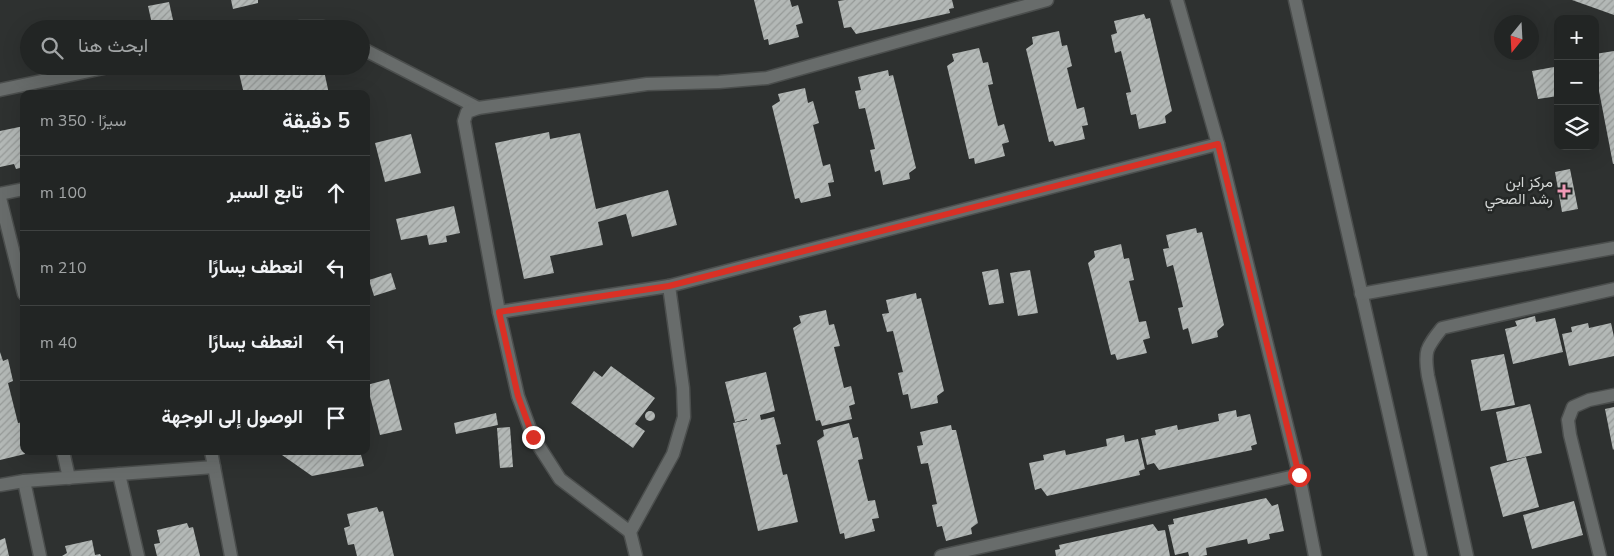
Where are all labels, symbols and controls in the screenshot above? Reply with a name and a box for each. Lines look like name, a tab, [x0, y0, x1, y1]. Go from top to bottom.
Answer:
north arrow	[1494, 15, 1539, 60]
map controls	[1554, 15, 1599, 150]
button: +	[1554, 15, 1599, 60]
search box	[20, 20, 370, 75]
text: ابحث هنا	[78, 33, 148, 59]
icon: search	[38, 34, 66, 62]
button: −	[1554, 60, 1599, 105]
button: layers	[1554, 105, 1599, 150]
text: 5 دقيقة	[282, 107, 350, 135]
text: سيرًا · 350 m	[40, 110, 126, 132]
place label: مركز ابن رشد الصحي	[1485, 172, 1553, 212]
text: تابع السير	[227, 179, 303, 205]
icon: ahead	[322, 179, 350, 207]
text: 100 m	[40, 182, 87, 204]
marker: مركز ابن رشد الصحي	[1557, 184, 1571, 198]
text: انعطف يسارًا	[208, 254, 303, 280]
icon: left	[322, 254, 350, 282]
text: 210 m	[40, 257, 87, 279]
text: انعطف يسارًا	[208, 329, 303, 355]
icon: left	[322, 329, 350, 357]
text: 40 m	[40, 332, 77, 354]
text: الوصول إلى الوجهة	[161, 404, 303, 430]
icon: arrive	[322, 404, 350, 432]
route end	[522, 426, 545, 449]
route start	[1288, 464, 1311, 487]

